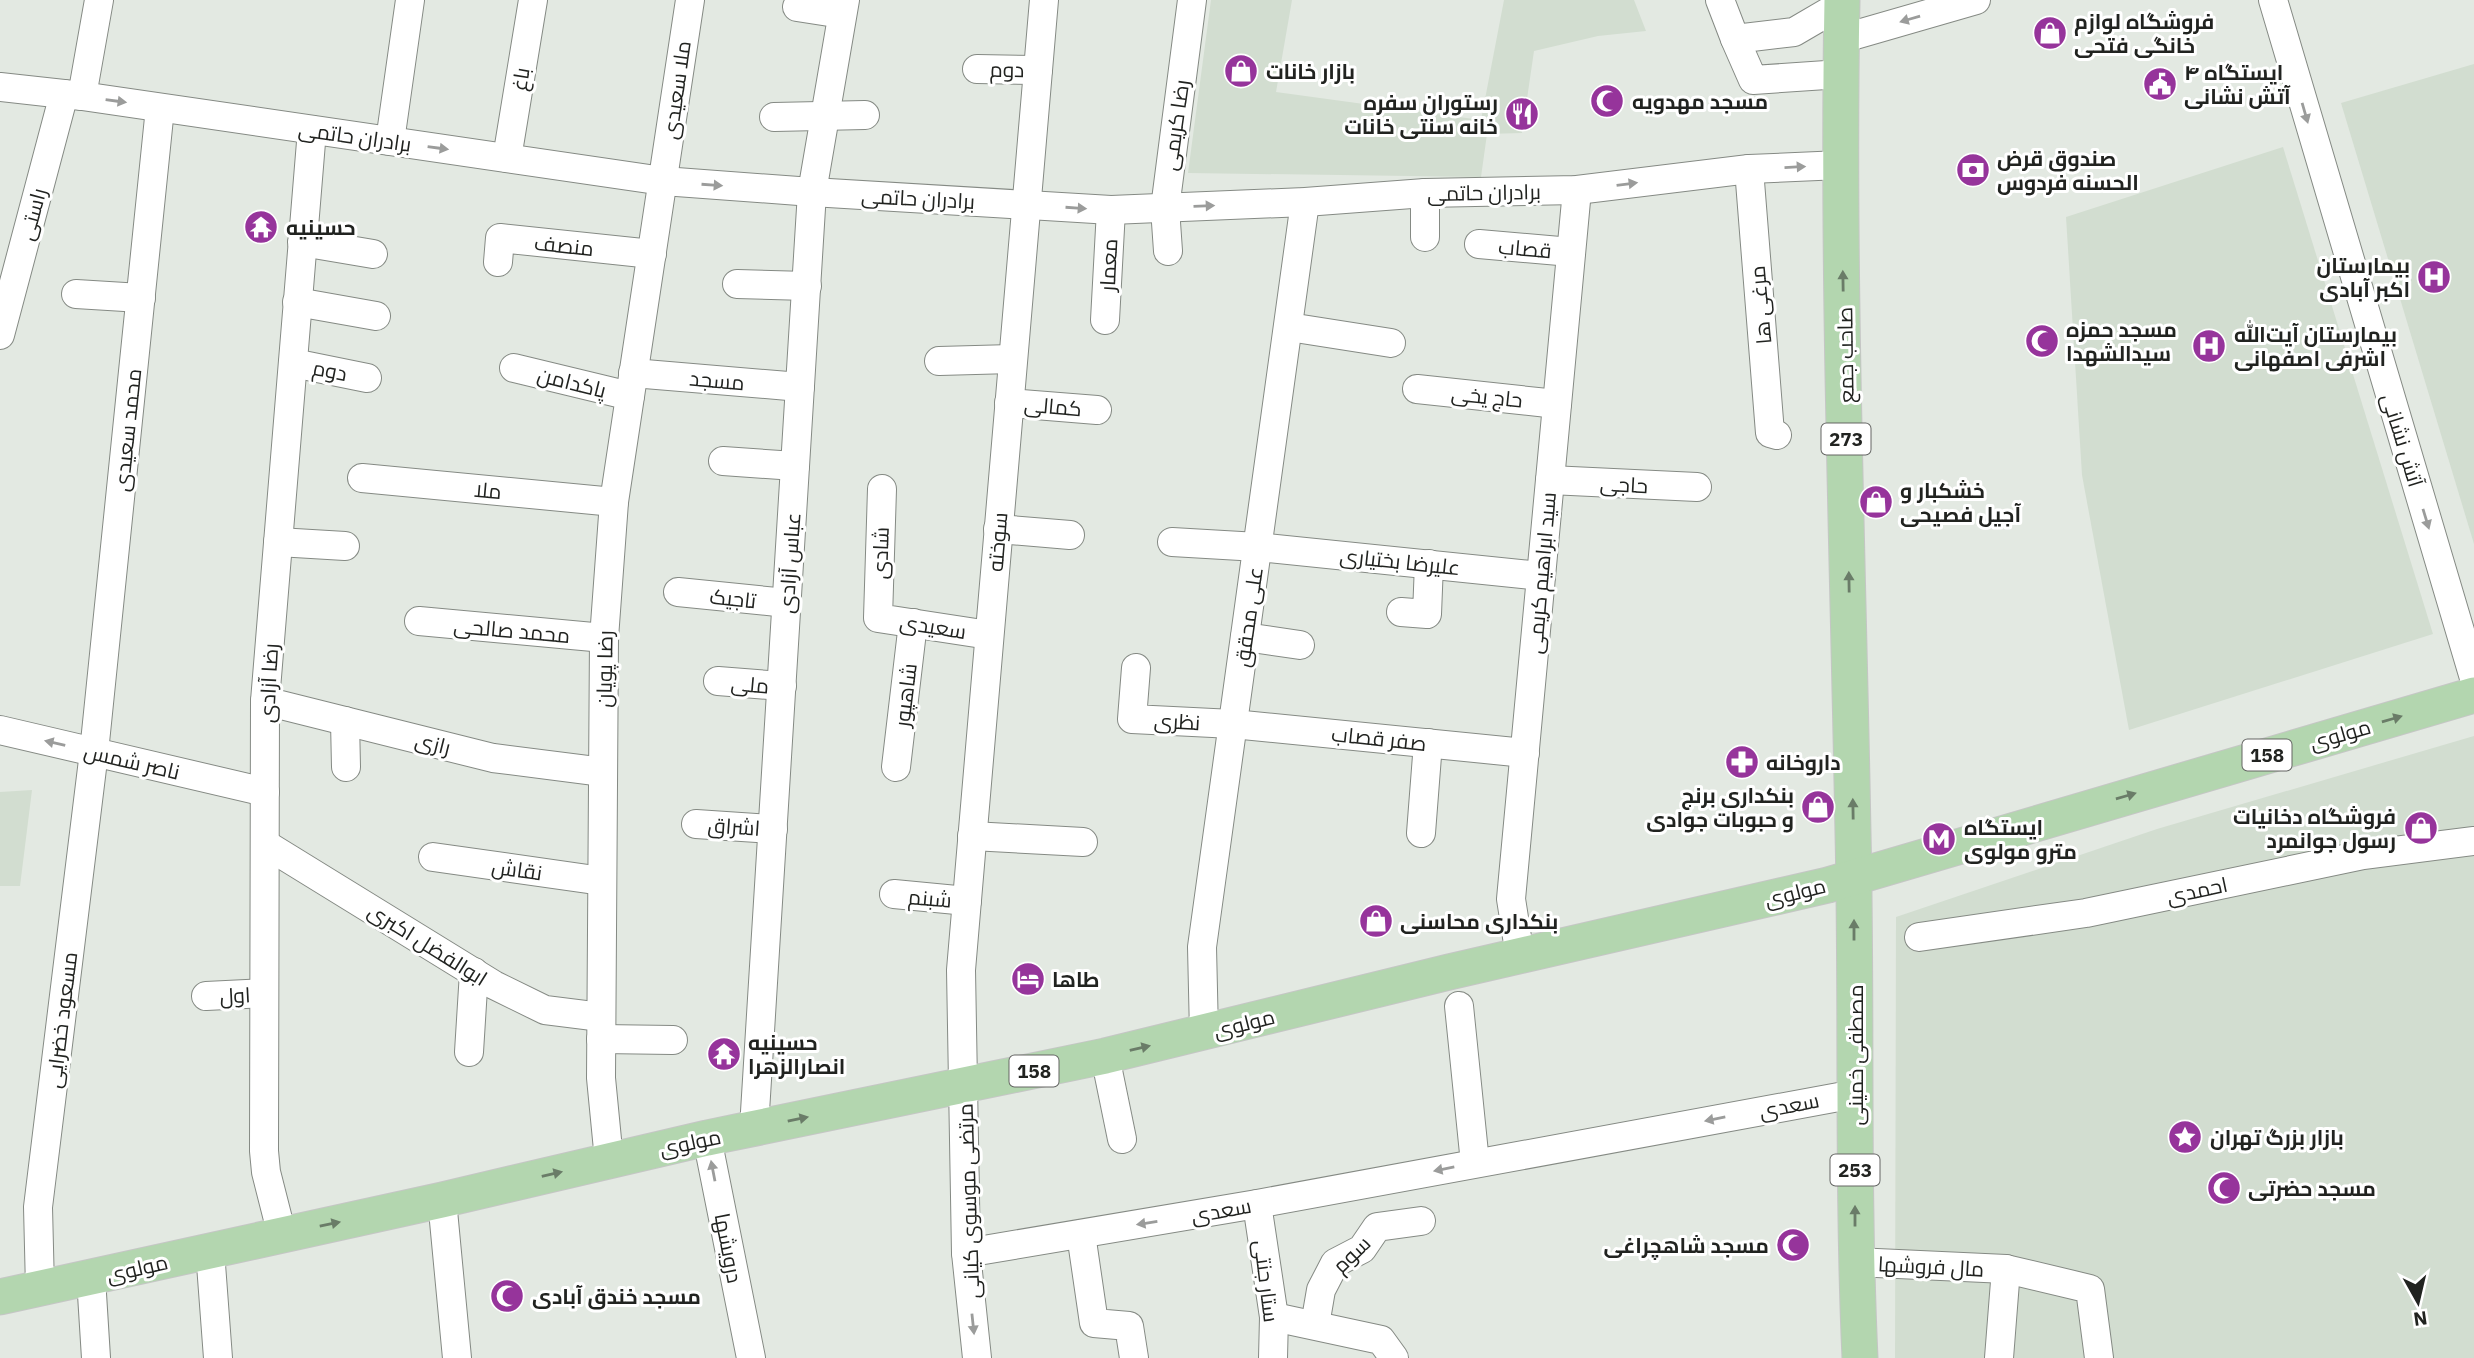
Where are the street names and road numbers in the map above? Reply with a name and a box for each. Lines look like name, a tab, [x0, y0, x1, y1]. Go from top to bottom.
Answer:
street label: ملا سعیدی	[655, 39, 697, 141]
street label: دوم	[989, 55, 1025, 84]
street label: باغ	[504, 65, 537, 93]
street label: رضا کریمی	[1155, 78, 1195, 172]
street label: برادران حاتمی	[297, 114, 413, 158]
street label: برادران حاتمی	[1427, 177, 1541, 207]
street label: برادران حاتمی	[860, 181, 976, 215]
street label: راستی	[12, 185, 52, 243]
street label: منصف	[533, 228, 595, 262]
street label: قصاب	[1497, 232, 1553, 264]
street label: معمار	[1093, 238, 1123, 293]
street label: مرغی ها	[1743, 265, 1777, 345]
street label: صاحب جمع	[1830, 307, 1861, 403]
street label: دوم	[310, 353, 350, 388]
street label: پاکدامن	[534, 360, 610, 405]
street label: مسجد	[688, 364, 746, 396]
street label: محمد سعیدی	[107, 367, 147, 493]
street label: حاج یخی	[1450, 378, 1524, 415]
street label: کمالی	[1023, 390, 1083, 422]
street label: آتش نشانی	[2376, 390, 2431, 491]
road number: 273	[1822, 424, 1870, 454]
street label: حاجی	[1599, 469, 1649, 499]
street label: ملا	[473, 475, 503, 505]
street label: سید ابراهیم کریمی	[1520, 491, 1563, 655]
street label: سوخته	[980, 511, 1014, 573]
street label: عباس آزادی	[772, 512, 806, 614]
street label: شادی	[865, 526, 895, 580]
street label: علیرضا بختیاری	[1338, 541, 1462, 581]
street label: علی محقق	[1227, 565, 1269, 669]
street label: تاجیک	[708, 582, 758, 614]
street label: سعیدی	[898, 607, 968, 645]
street label: محمد صالحی	[453, 611, 571, 649]
street label: رضا پویان	[589, 630, 620, 708]
street label: رضا آزادی	[252, 642, 284, 724]
street label: شاهپور	[887, 661, 923, 730]
street label: ملی	[730, 668, 770, 700]
street label: نظری	[1153, 706, 1201, 736]
street label: مولوی	[2306, 712, 2374, 756]
street label: صفر قصاب	[1330, 719, 1428, 757]
street label: رازی	[412, 725, 454, 761]
street label: ناصر شمس	[81, 736, 183, 786]
road number: 158	[2242, 740, 2292, 770]
street label: اشراق	[707, 810, 761, 842]
street label: نقاش	[490, 852, 544, 886]
street label: احمدی	[2164, 870, 2230, 910]
street label: مولوی	[1761, 871, 1829, 913]
street label: شبنم	[907, 882, 953, 915]
street label: ابوالفضل اکبری	[363, 896, 493, 992]
street label: مسعود خضرایی	[39, 950, 83, 1090]
street label: اول	[219, 980, 251, 1010]
street label: مصطفی خمینی	[1841, 985, 1869, 1125]
street label: مولوی	[1210, 1002, 1278, 1044]
road number: 158	[1010, 1056, 1058, 1086]
street label: سعدی	[1756, 1085, 1822, 1125]
street label: مرتضی موسوی کیانی	[951, 1103, 985, 1299]
street label: مولوی	[657, 1122, 723, 1162]
road number: 253	[1830, 1154, 1880, 1186]
street label: سعدی	[1189, 1191, 1253, 1229]
street label: درویشها	[708, 1211, 750, 1285]
street label: سوم	[1326, 1229, 1377, 1280]
street label: ستار جنتی	[1248, 1238, 1286, 1324]
street label: مولوی	[103, 1247, 171, 1289]
street label: مال فروشها	[1877, 1249, 1985, 1283]

